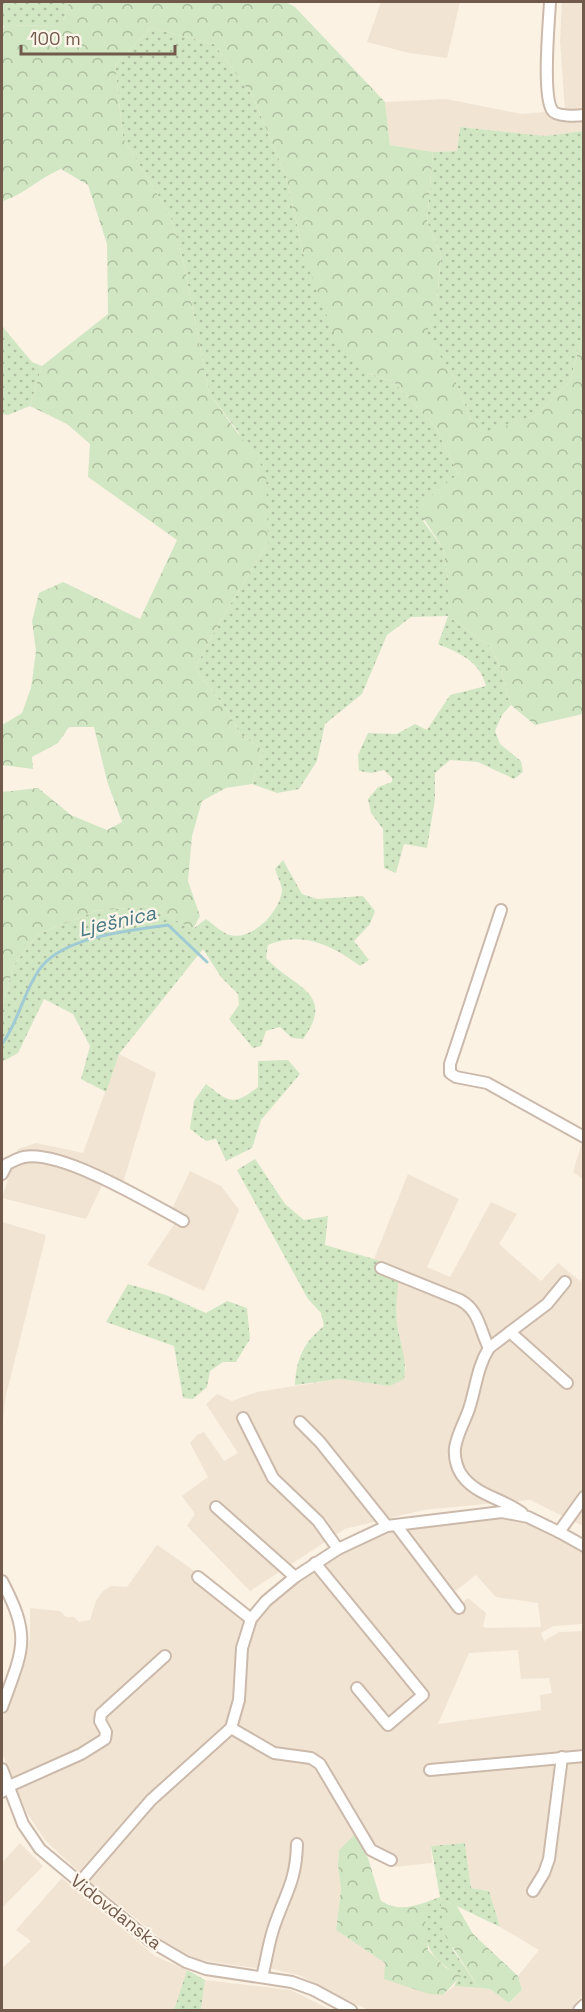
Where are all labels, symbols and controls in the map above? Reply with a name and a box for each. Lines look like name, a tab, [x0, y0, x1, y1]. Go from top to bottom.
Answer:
scale bar	[21, 18, 176, 56]
text: 100 m	[30, 27, 81, 50]
water label: Lješnica	[76, 899, 159, 943]
street label: Vidovdanska	[66, 1869, 167, 1954]

